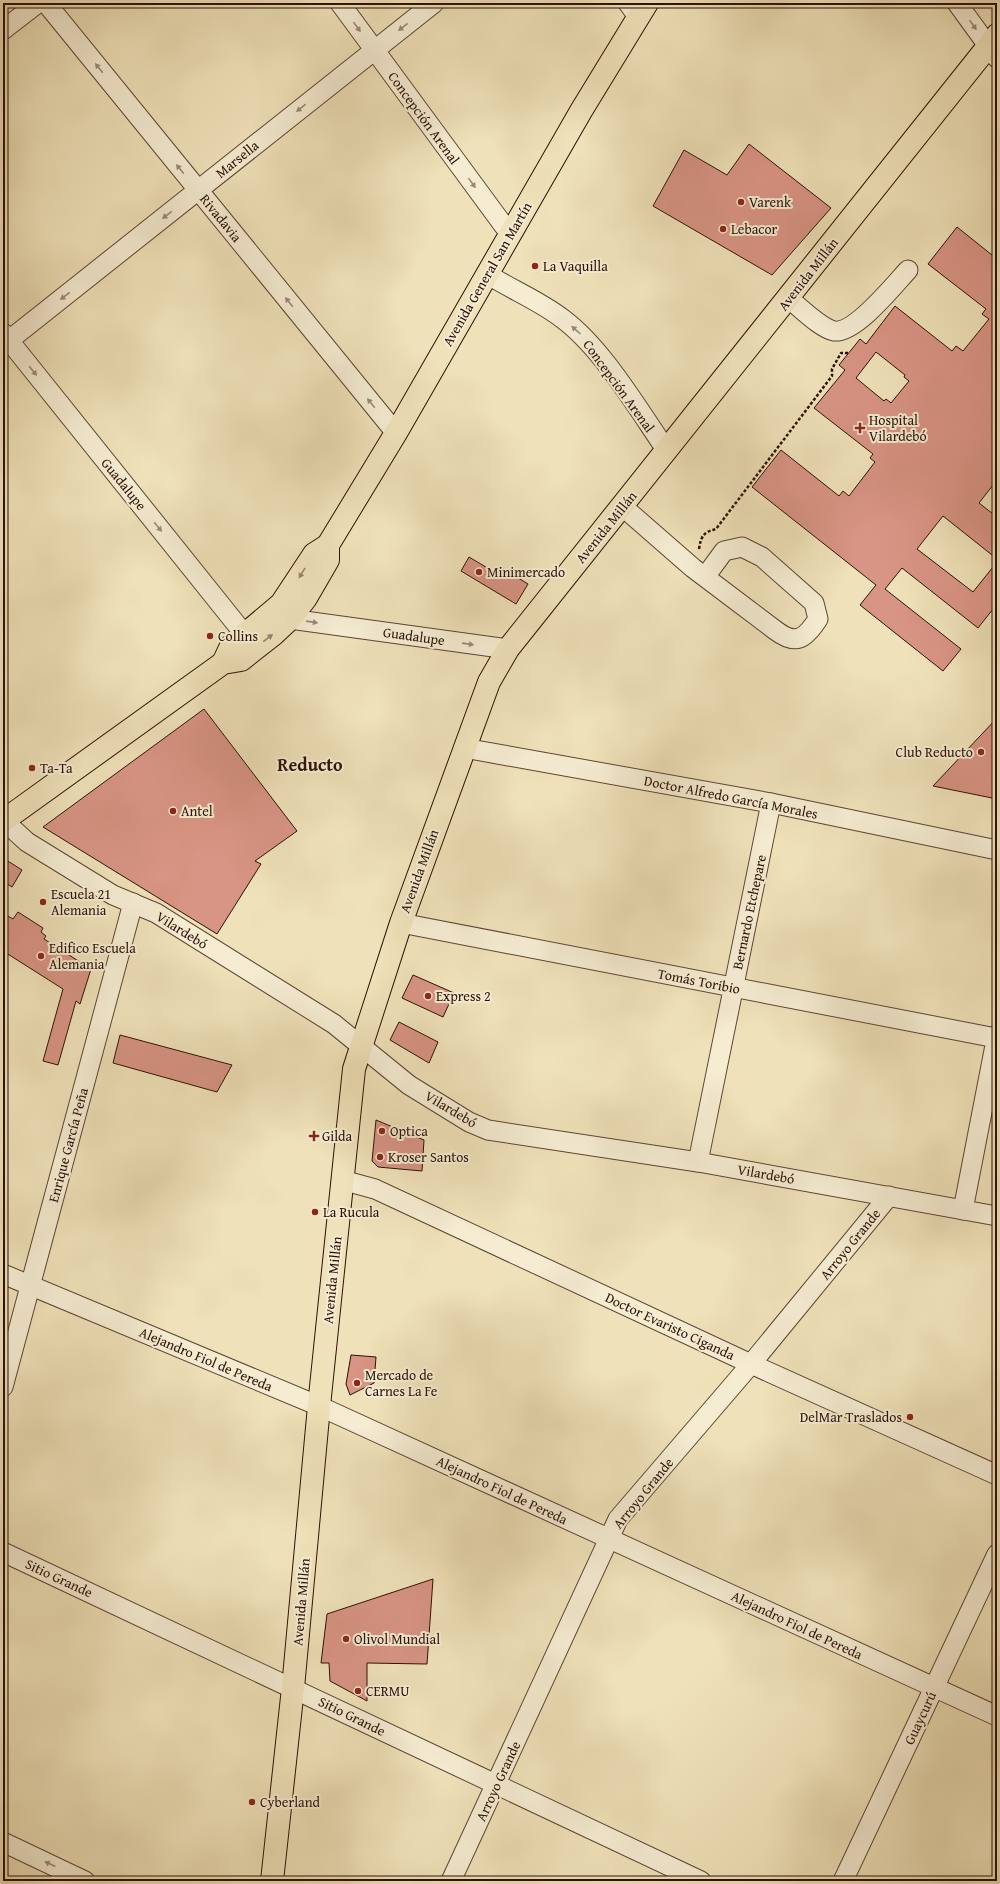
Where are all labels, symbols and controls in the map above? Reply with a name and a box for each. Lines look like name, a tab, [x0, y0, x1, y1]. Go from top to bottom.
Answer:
one-way arrow	[969, 20, 977, 30]
one-way arrow	[353, 21, 361, 32]
one-way arrow	[398, 23, 409, 32]
one-way arrow	[94, 63, 103, 73]
street label: Concepción Arenal	[384, 68, 465, 169]
one-way arrow	[296, 104, 307, 113]
street label: Marsella	[211, 135, 263, 183]
one-way arrow	[176, 164, 185, 175]
one-way arrow	[468, 178, 476, 188]
street label: Rivadavia	[195, 190, 247, 247]
place label: Varenk	[749, 192, 792, 212]
marker: Varenk	[736, 197, 746, 207]
street label: Avenida General San Martín	[437, 198, 537, 350]
one-way arrow	[162, 211, 173, 219]
place label: Lebacor	[731, 219, 778, 239]
marker: Lebacor	[718, 224, 728, 234]
street label: Avenida Millán	[773, 233, 843, 315]
place label: La Vaquilla	[543, 256, 608, 276]
marker: La Vaquilla	[530, 261, 540, 271]
one-way arrow	[60, 291, 71, 300]
one-way arrow	[285, 297, 294, 308]
one-way arrow	[572, 326, 581, 335]
street label: Concepción Arenal	[579, 336, 660, 437]
one-way arrow	[29, 365, 38, 376]
one-way arrow	[367, 397, 376, 408]
place label: Hospital Vilardebó	[869, 410, 927, 446]
marker: Hospital Vilardebó	[854, 422, 866, 434]
street label: Guadalupe	[97, 454, 152, 515]
street label: Avenida Millán	[571, 487, 641, 567]
one-way arrow	[154, 521, 163, 532]
place label: Minimercado	[487, 562, 565, 582]
one-way arrow	[299, 567, 306, 579]
marker: Minimercado	[474, 567, 484, 577]
one-way arrow	[306, 619, 318, 625]
street label: Guadalupe	[382, 622, 447, 650]
place label: Collins	[218, 626, 258, 646]
marker: Collins	[205, 631, 215, 641]
one-way arrow	[263, 634, 274, 642]
one-way arrow	[462, 641, 474, 647]
place label: Club Reducto	[896, 742, 973, 762]
marker: Club Reducto	[976, 747, 986, 757]
district label: Reducto	[277, 751, 343, 778]
place label: Ta-Ta	[40, 758, 73, 778]
marker: Ta-Ta	[27, 763, 37, 773]
street label: Doctor Alfredo García Morales	[642, 770, 820, 824]
place label: Antel	[181, 801, 213, 821]
marker: Antel	[168, 806, 178, 816]
street label: Avenida Millán	[395, 826, 443, 916]
street label: Bernardo Etchepare	[727, 852, 771, 971]
place label: Escuela 21 Alemania	[51, 884, 111, 920]
marker: Escuela 21 Alemania	[38, 897, 48, 907]
street label: Vilardebó	[152, 906, 212, 954]
place label: Edifico Escuela Alemania	[49, 938, 136, 974]
marker: Edifico Escuela Alemania	[36, 951, 46, 961]
street label: Tomás Toribio	[656, 963, 742, 999]
place label: Express 2	[436, 986, 491, 1006]
marker: Express 2	[423, 991, 433, 1001]
street label: Enrique García Peña	[43, 1085, 93, 1205]
street label: Vilardebó	[421, 1086, 481, 1132]
place label: Optica	[390, 1121, 428, 1141]
place label: Gilda	[322, 1126, 353, 1146]
marker: Optica	[377, 1126, 387, 1136]
marker: Gilda	[309, 1131, 319, 1141]
place label: Kroser Santos	[388, 1147, 469, 1167]
marker: Kroser Santos	[375, 1152, 385, 1162]
street label: Vilardebó	[736, 1159, 796, 1189]
place label: La Rucula	[323, 1202, 380, 1222]
street label: Arroyo Grande	[815, 1204, 885, 1284]
marker: La Rucula	[310, 1207, 320, 1217]
street label: Avenida Millán	[317, 1235, 347, 1325]
street label: Doctor Evaristo Ciganda	[602, 1287, 738, 1365]
street label: Alejandro Fiol de Pereda	[136, 1322, 276, 1396]
place label: Mercado de Carnes La Fe	[365, 1365, 438, 1401]
marker: Mercado de Carnes La Fe	[352, 1378, 362, 1388]
place label: DelMar Traslados	[800, 1407, 902, 1427]
marker: DelMar Traslados	[905, 1412, 915, 1422]
street label: Alejandro Fiol de Pereda	[433, 1451, 571, 1529]
street label: Arroyo Grande	[608, 1453, 678, 1533]
street label: Sitio Grande	[22, 1554, 96, 1603]
street label: Avenida Millán	[287, 1557, 315, 1647]
street label: Alejandro Fiol de Pereda	[728, 1586, 866, 1664]
place label: Olivol Mundial	[354, 1629, 440, 1649]
marker: Olivol Mundial	[341, 1634, 351, 1644]
place label: CERMU	[366, 1681, 409, 1701]
marker: CERMU	[353, 1686, 363, 1696]
street label: Guaycurú	[899, 1688, 941, 1748]
street label: Sitio Grande	[315, 1691, 389, 1741]
street label: Arroyo Grande	[471, 1737, 525, 1824]
place label: Cyberland	[260, 1792, 321, 1812]
marker: Cyberland	[247, 1797, 257, 1807]
one-way arrow	[44, 1861, 56, 1867]

